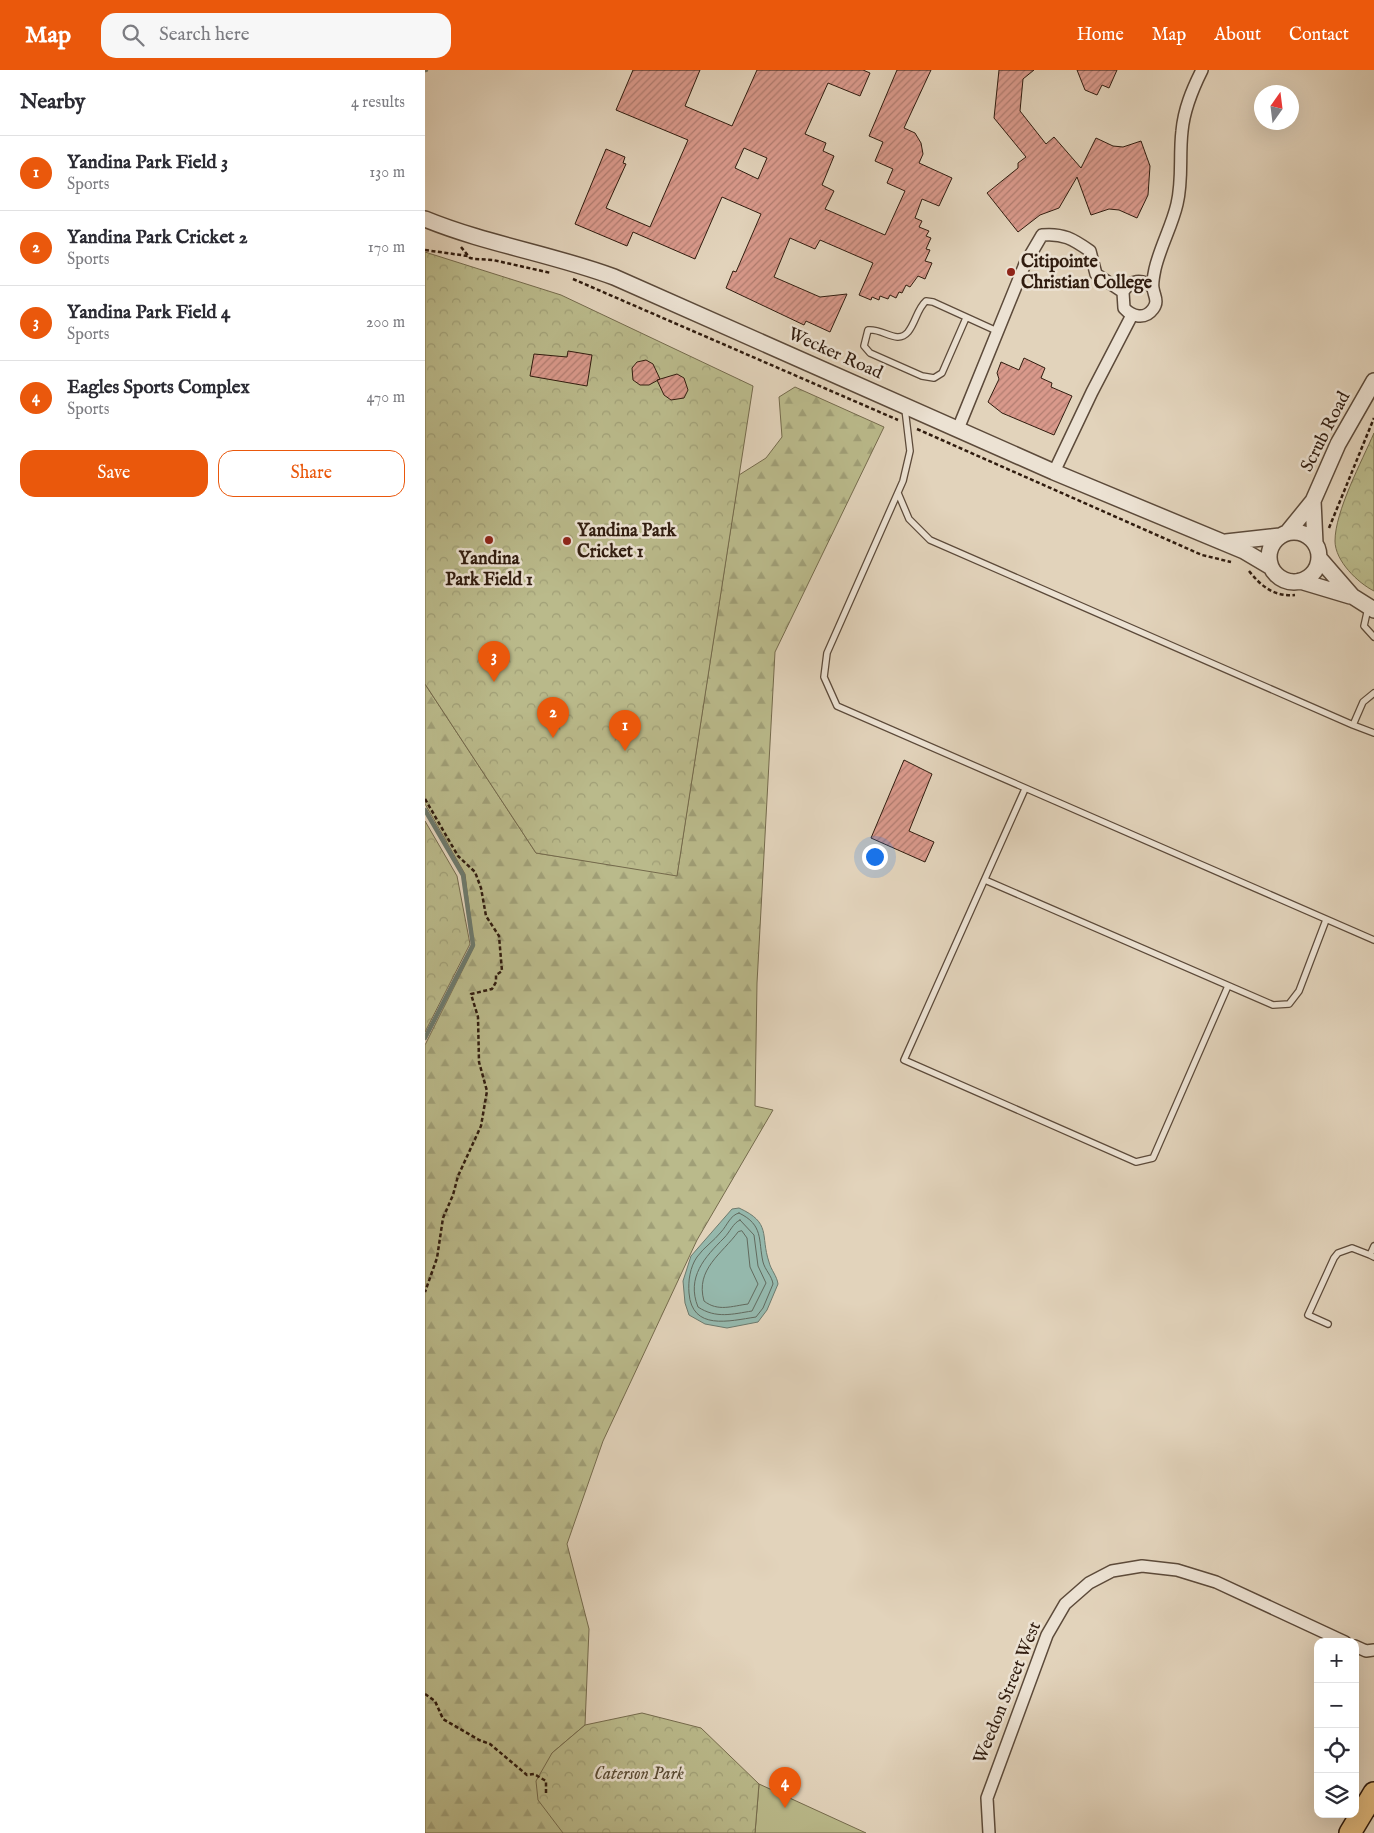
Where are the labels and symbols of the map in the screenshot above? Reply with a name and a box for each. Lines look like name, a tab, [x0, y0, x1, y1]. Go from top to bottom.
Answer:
north arrow	[1254, 85, 1299, 130]
place label: Citipointe Christian College	[1021, 251, 1153, 295]
marker: Citipointe Christian College	[1005, 266, 1017, 278]
street label: Wecker Road	[784, 323, 886, 385]
street label: Scrub Road	[1296, 388, 1356, 476]
place label: Yandina Park Cricket 1	[577, 520, 677, 564]
marker: Yandina Park Field 1	[483, 534, 495, 546]
marker: Yandina Park Cricket 1	[561, 535, 573, 547]
place label: Yandina Park Field 1	[445, 548, 533, 592]
pin: 3	[478, 641, 510, 682]
pin: 2	[537, 697, 569, 738]
pin: 1	[609, 710, 641, 751]
your location	[862, 844, 888, 870]
street label: Weedon Street West	[969, 1619, 1047, 1767]
park label: Caterson Park	[594, 1763, 684, 1786]
pin: 4	[769, 1767, 801, 1808]

